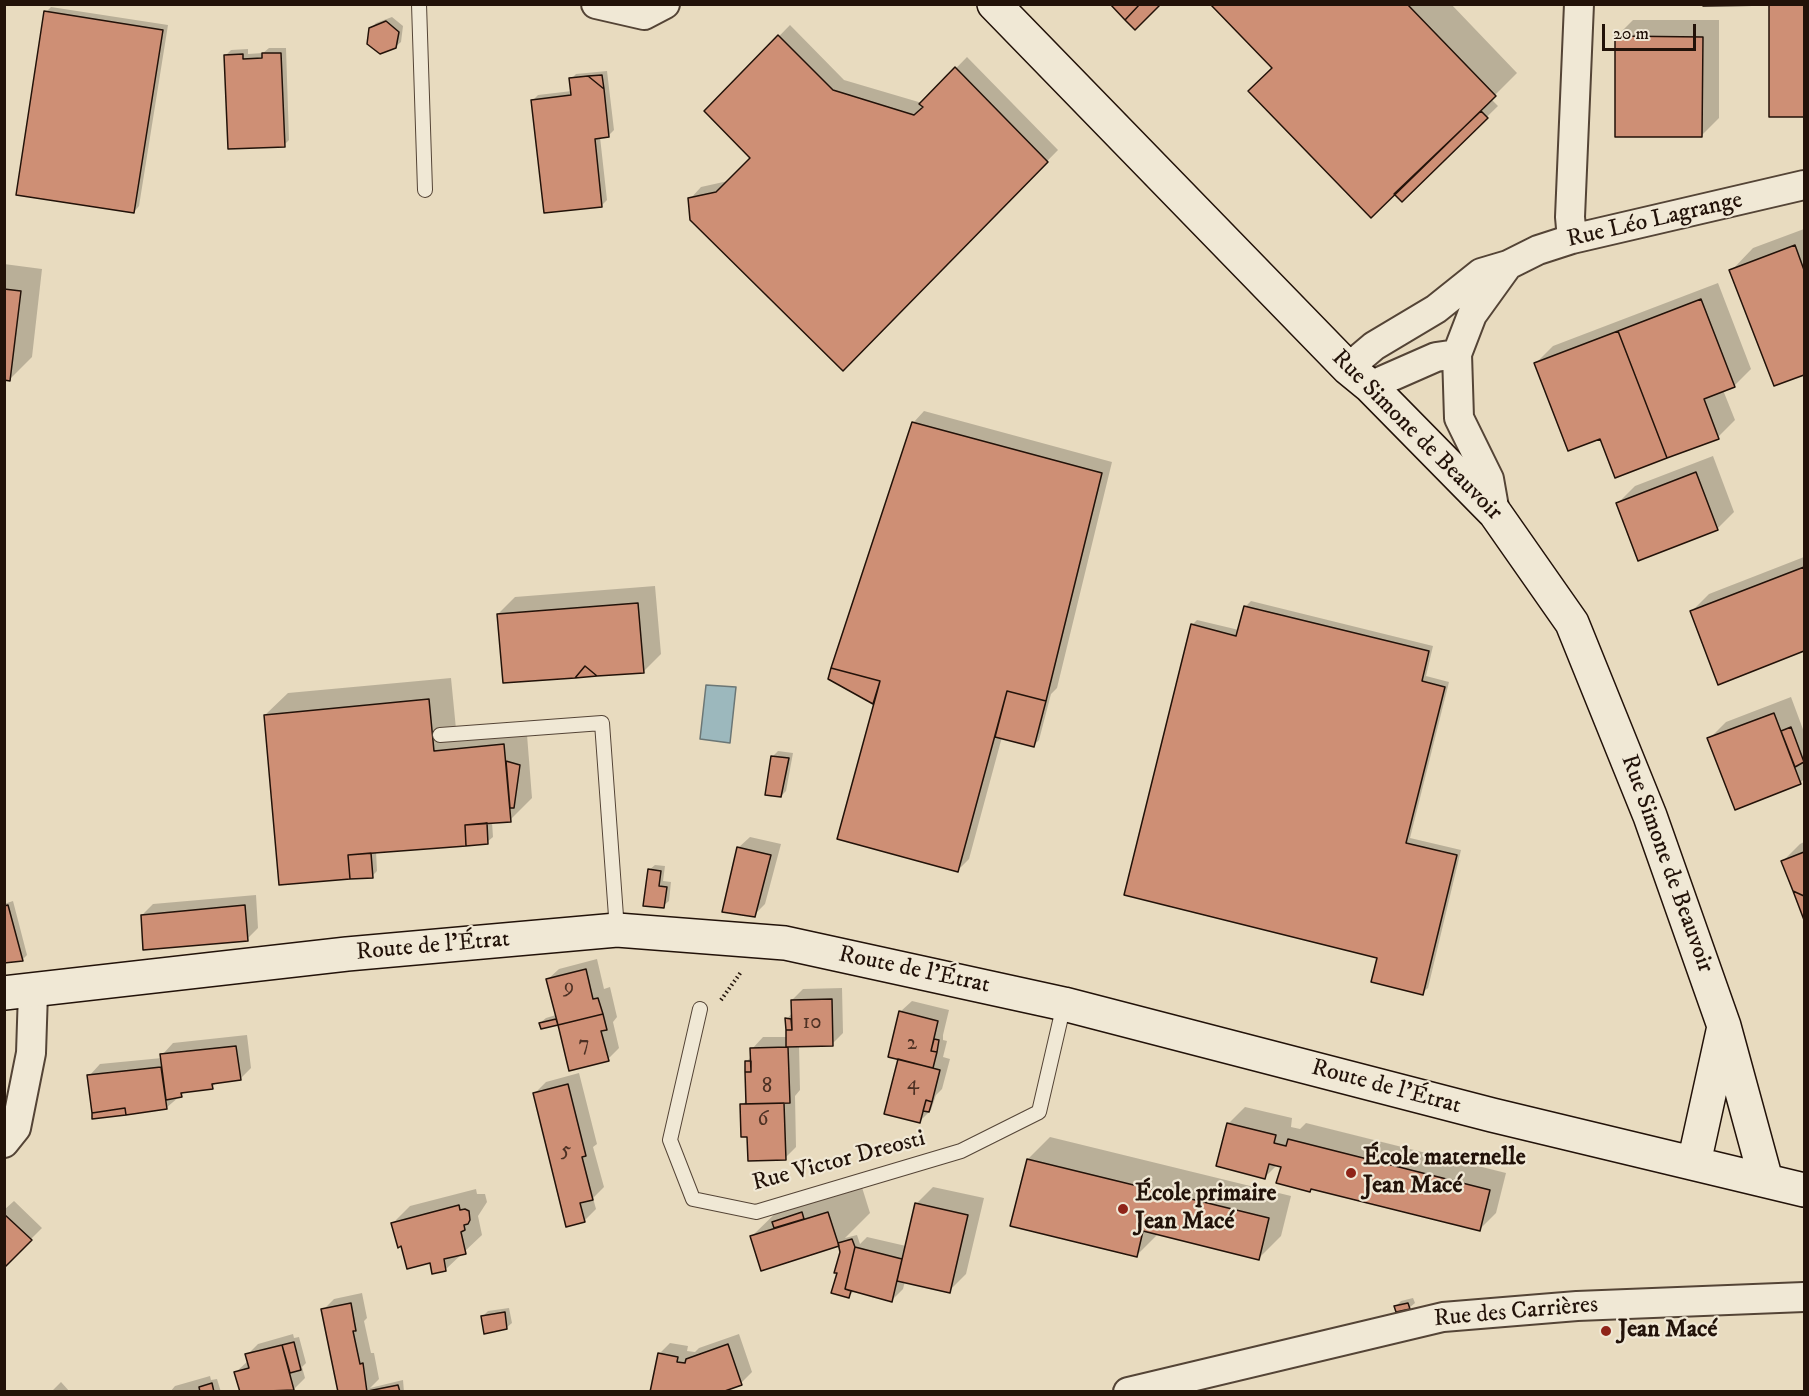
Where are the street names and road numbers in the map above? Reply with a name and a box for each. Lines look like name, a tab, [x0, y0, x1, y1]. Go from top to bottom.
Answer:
street label: Rue Léo Lagrange	[1564, 187, 1746, 255]
street label: Rue Simone de Beauvoir	[1325, 345, 1507, 527]
street label: Rue Simone de Beauvoir	[1613, 751, 1719, 977]
street label: Route de l'Étrat	[355, 926, 511, 968]
street label: Route de l'Étrat	[836, 941, 992, 1001]
street label: Route de l'Étrat	[1308, 1054, 1464, 1122]
street label: Rue Victor Dreosti	[749, 1125, 929, 1199]
street label: Rue des Carrières	[1433, 1291, 1599, 1335]

